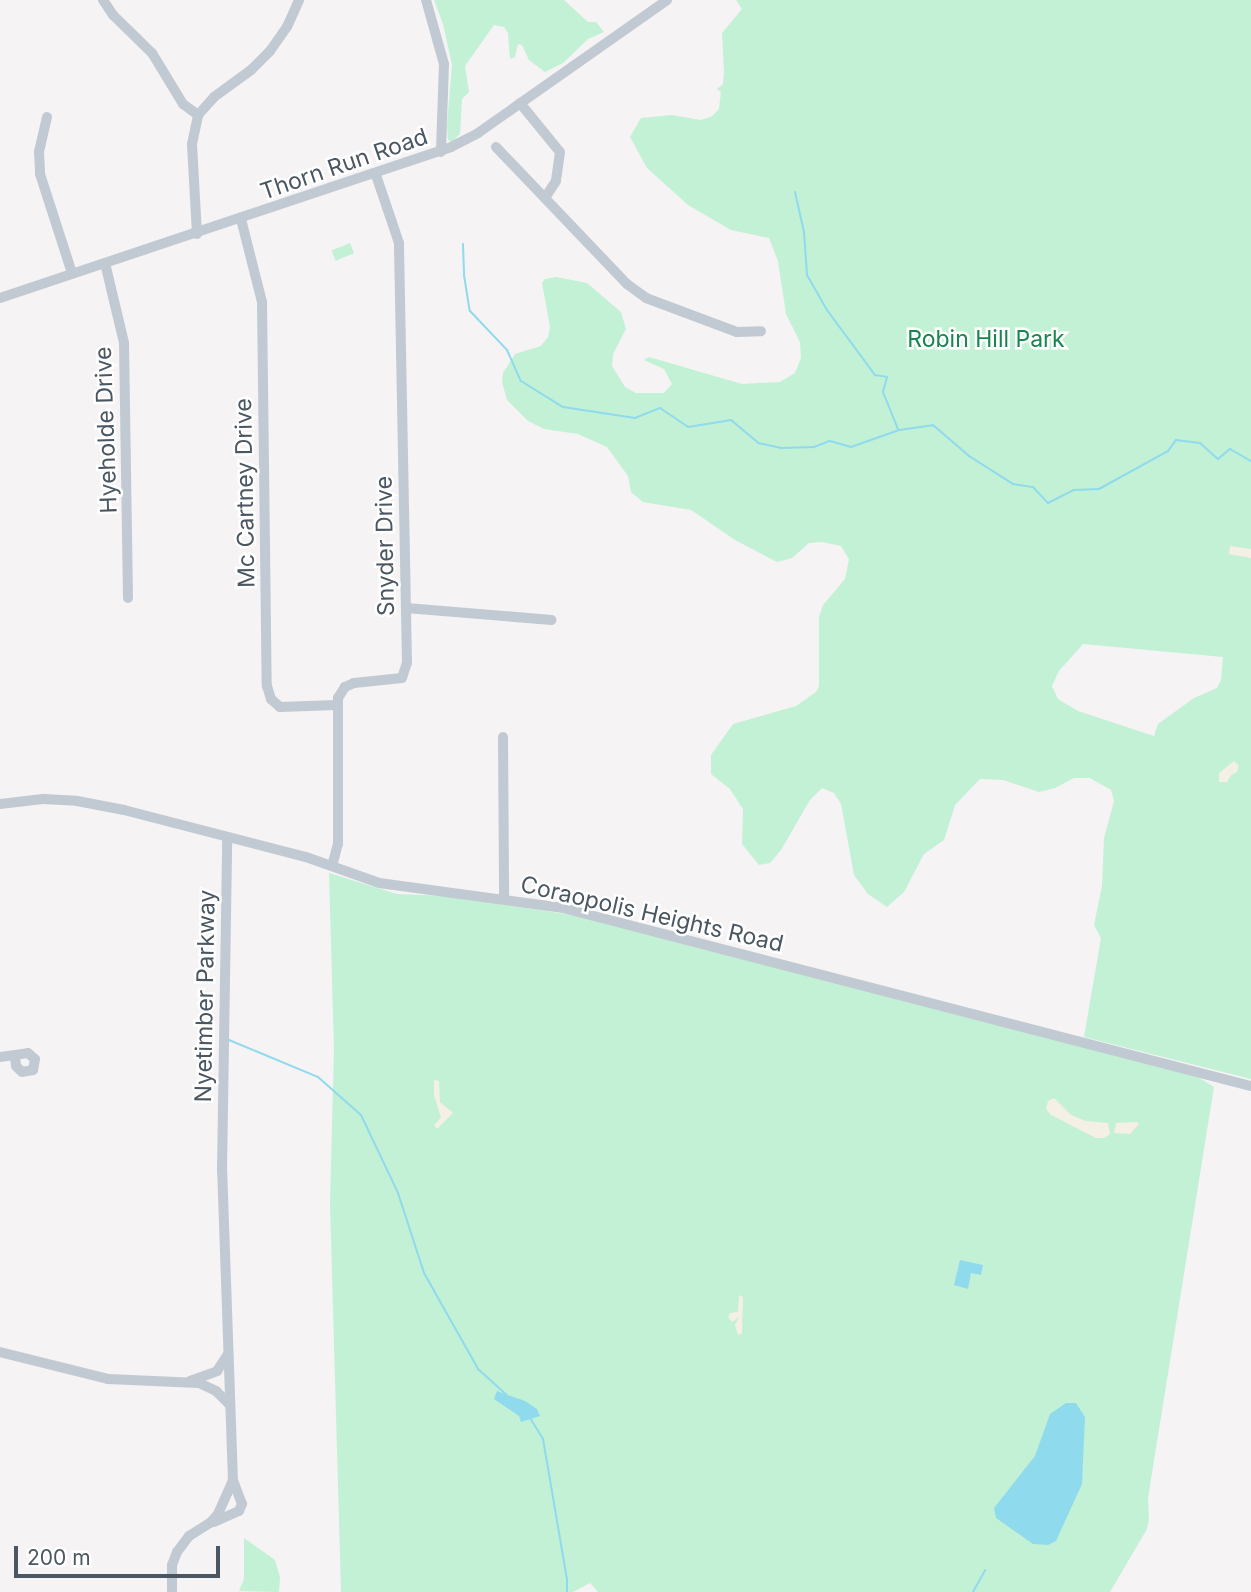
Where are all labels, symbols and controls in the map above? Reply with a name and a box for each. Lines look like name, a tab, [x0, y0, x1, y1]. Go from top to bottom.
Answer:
street label: Thorn Run Road	[257, 122, 431, 206]
park label: Robin Hill Park	[907, 325, 1065, 353]
street label: Hyeholde Drive	[89, 346, 123, 514]
street label: Mc Cartney Drive	[230, 398, 260, 588]
street label: Snyder Drive	[370, 476, 400, 616]
street label: Coraopolis Heights Road	[518, 870, 786, 958]
street label: Nyetimber Parkway	[189, 889, 221, 1103]
scale bar	[18, 1532, 224, 1576]
text: 200 m	[27, 1545, 91, 1570]

